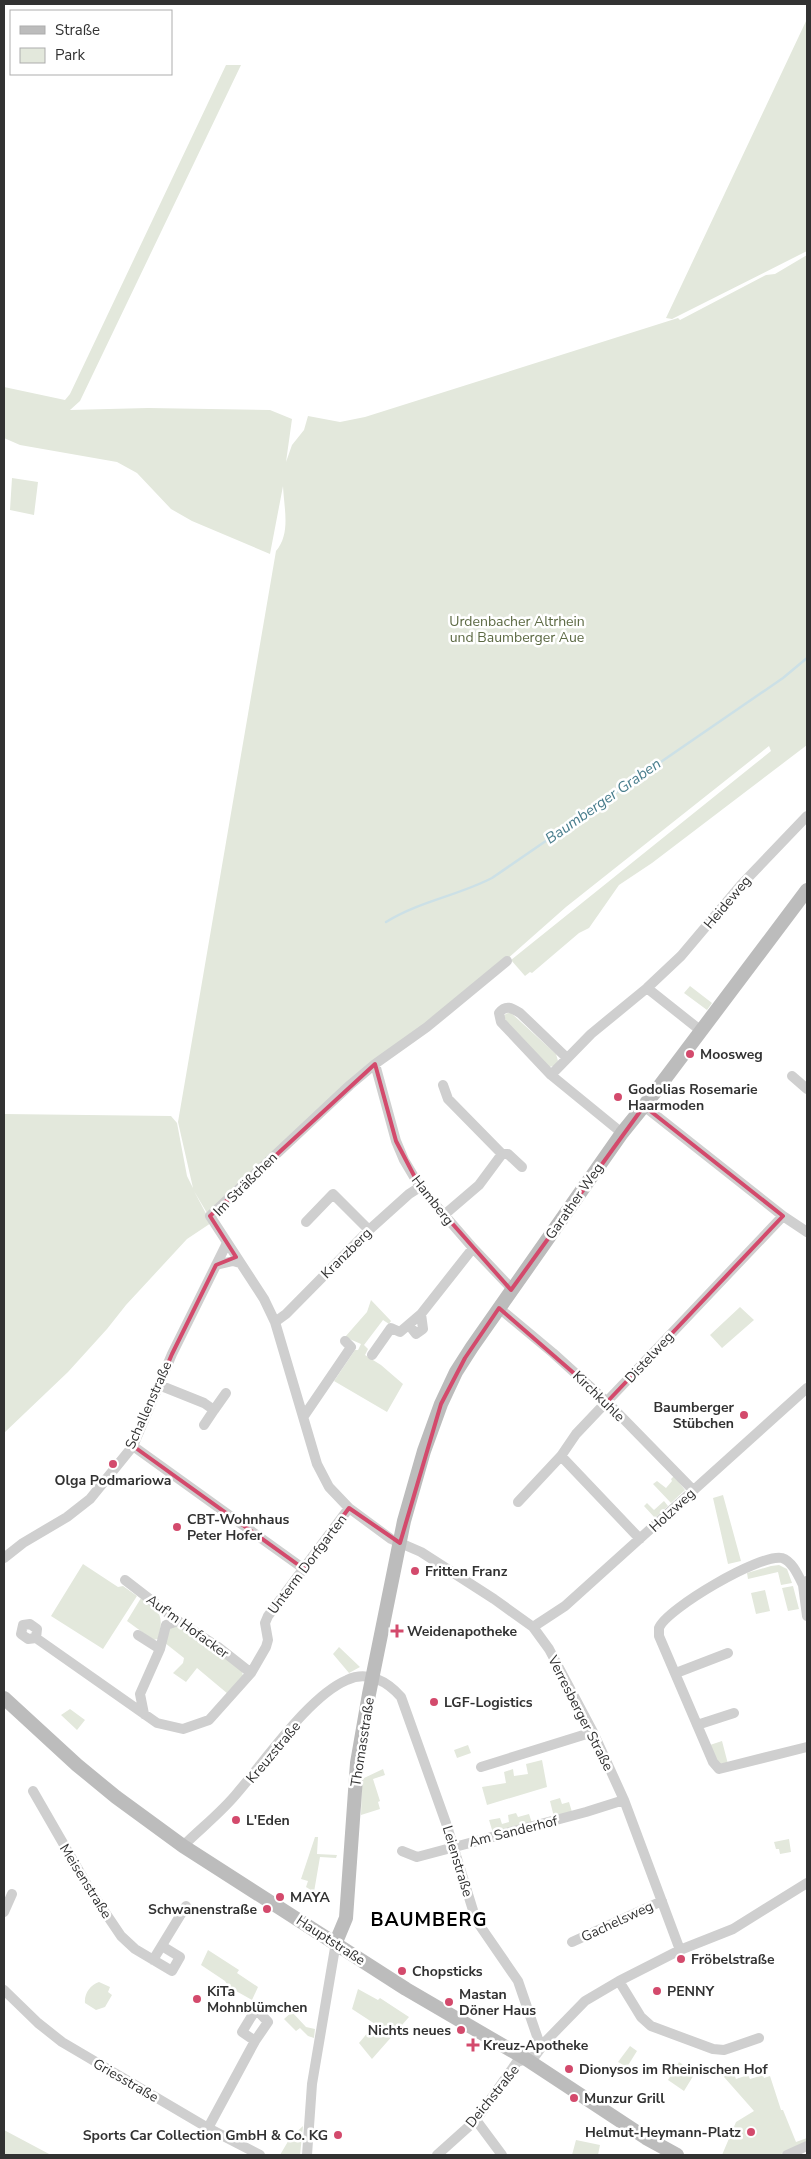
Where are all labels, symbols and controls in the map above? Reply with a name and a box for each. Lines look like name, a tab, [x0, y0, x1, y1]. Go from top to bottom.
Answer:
legend	[10, 10, 172, 75]
text: Straße	[55, 20, 100, 40]
text: Park	[55, 45, 85, 65]
park label: Urdenbacher Altrhein und Baumberger Aue	[449, 612, 585, 647]
water label: Baumberger Graben	[541, 754, 665, 848]
street label: Heideweg	[699, 872, 755, 933]
place label: Moosweg	[700, 1045, 763, 1064]
marker: Moosweg	[684, 1048, 696, 1060]
place label: Godolias Rosemarie Haarmoden	[628, 1080, 758, 1115]
marker: Godolias Rosemarie Haarmoden	[612, 1091, 624, 1103]
street label: Im Sträßchen	[209, 1148, 282, 1221]
street label: Garather Weg	[541, 1159, 608, 1243]
street label: Hamberg	[407, 1171, 458, 1229]
street label: Kranzberg	[317, 1224, 376, 1283]
street label: Distelweg	[621, 1327, 678, 1387]
street label: Schallenstraße	[121, 1358, 176, 1452]
street label: Kirchkuhle	[568, 1367, 629, 1426]
place label: Baumberger Stübchen	[653, 1398, 735, 1433]
marker: Baumberger Stübchen	[738, 1409, 750, 1421]
marker: Olga Podmariowa	[107, 1458, 119, 1470]
place label: Olga Podmariowa	[55, 1471, 171, 1490]
street label: Holzweg	[645, 1484, 699, 1537]
place label: CBT-Wohnhaus Peter Hofer	[187, 1510, 289, 1545]
street label: Unterm Dorfgarten	[264, 1511, 351, 1618]
marker: CBT-Wohnhaus Peter Hofer	[171, 1521, 183, 1533]
place label: Fritten Franz	[425, 1562, 508, 1581]
marker: Fritten Franz	[409, 1565, 421, 1577]
street label: Auf'm Hofacker	[143, 1590, 233, 1663]
place label: Weidenapotheke	[407, 1622, 518, 1641]
marker: Weidenapotheke	[391, 1625, 403, 1637]
street label: Verresberger Straße	[543, 1651, 618, 1774]
place label: LGF-Logistics	[444, 1693, 533, 1712]
street label: Thomasstraße	[346, 1696, 379, 1788]
marker: LGF-Logistics	[428, 1696, 440, 1708]
street label: Kreuzstraße	[242, 1717, 305, 1787]
place label: L'Eden	[246, 1811, 290, 1830]
street label: Am Sanderhof	[467, 1811, 560, 1852]
marker: L'Eden	[230, 1814, 242, 1826]
street label: Leienstraße	[438, 1823, 477, 1899]
street label: Meisenstraße	[55, 1840, 116, 1922]
place label: MAYA	[290, 1888, 330, 1907]
marker: MAYA	[274, 1891, 286, 1903]
street label: Gachelsweg	[578, 1896, 656, 1946]
place label: Schwanenstraße	[148, 1900, 257, 1919]
marker: Schwanenstraße	[261, 1903, 273, 1915]
district label: BAUMBERG	[371, 1907, 487, 1933]
street label: Hauptstraße	[292, 1911, 369, 1970]
place label: Fröbelstraße	[691, 1950, 775, 1969]
marker: Fröbelstraße	[675, 1953, 687, 1965]
place label: Chopsticks	[412, 1962, 483, 1981]
marker: Chopsticks	[396, 1965, 408, 1977]
place label: KiTa Mohnblümchen	[207, 1982, 307, 2017]
place label: PENNY	[667, 1982, 714, 2001]
place label: Mastan Döner Haus	[459, 1985, 536, 2020]
marker: PENNY	[651, 1985, 663, 1997]
marker: KiTa Mohnblümchen	[191, 1993, 203, 2005]
marker: Mastan Döner Haus	[443, 1996, 455, 2008]
place label: Nichts neues	[368, 2021, 451, 2040]
marker: Nichts neues	[455, 2024, 467, 2036]
place label: Kreuz-Apotheke	[483, 2036, 589, 2055]
marker: Kreuz-Apotheke	[467, 2039, 479, 2051]
street label: Griesstraße	[90, 2054, 162, 2107]
place label: Dionysos im Rheinischen Hof	[579, 2060, 768, 2079]
street label: Deichstraße	[461, 2061, 524, 2132]
marker: Dionysos im Rheinischen Hof	[563, 2063, 575, 2075]
place label: Munzur Grill	[584, 2089, 665, 2108]
marker: Munzur Grill	[568, 2092, 580, 2104]
place label: Helmut-Heymann-Platz	[585, 2123, 741, 2142]
place label: Sports Car Collection GmbH & Co. KG	[83, 2126, 328, 2145]
marker: Helmut-Heymann-Platz	[745, 2126, 757, 2138]
marker: Sports Car Collection GmbH & Co. KG	[332, 2129, 344, 2141]

